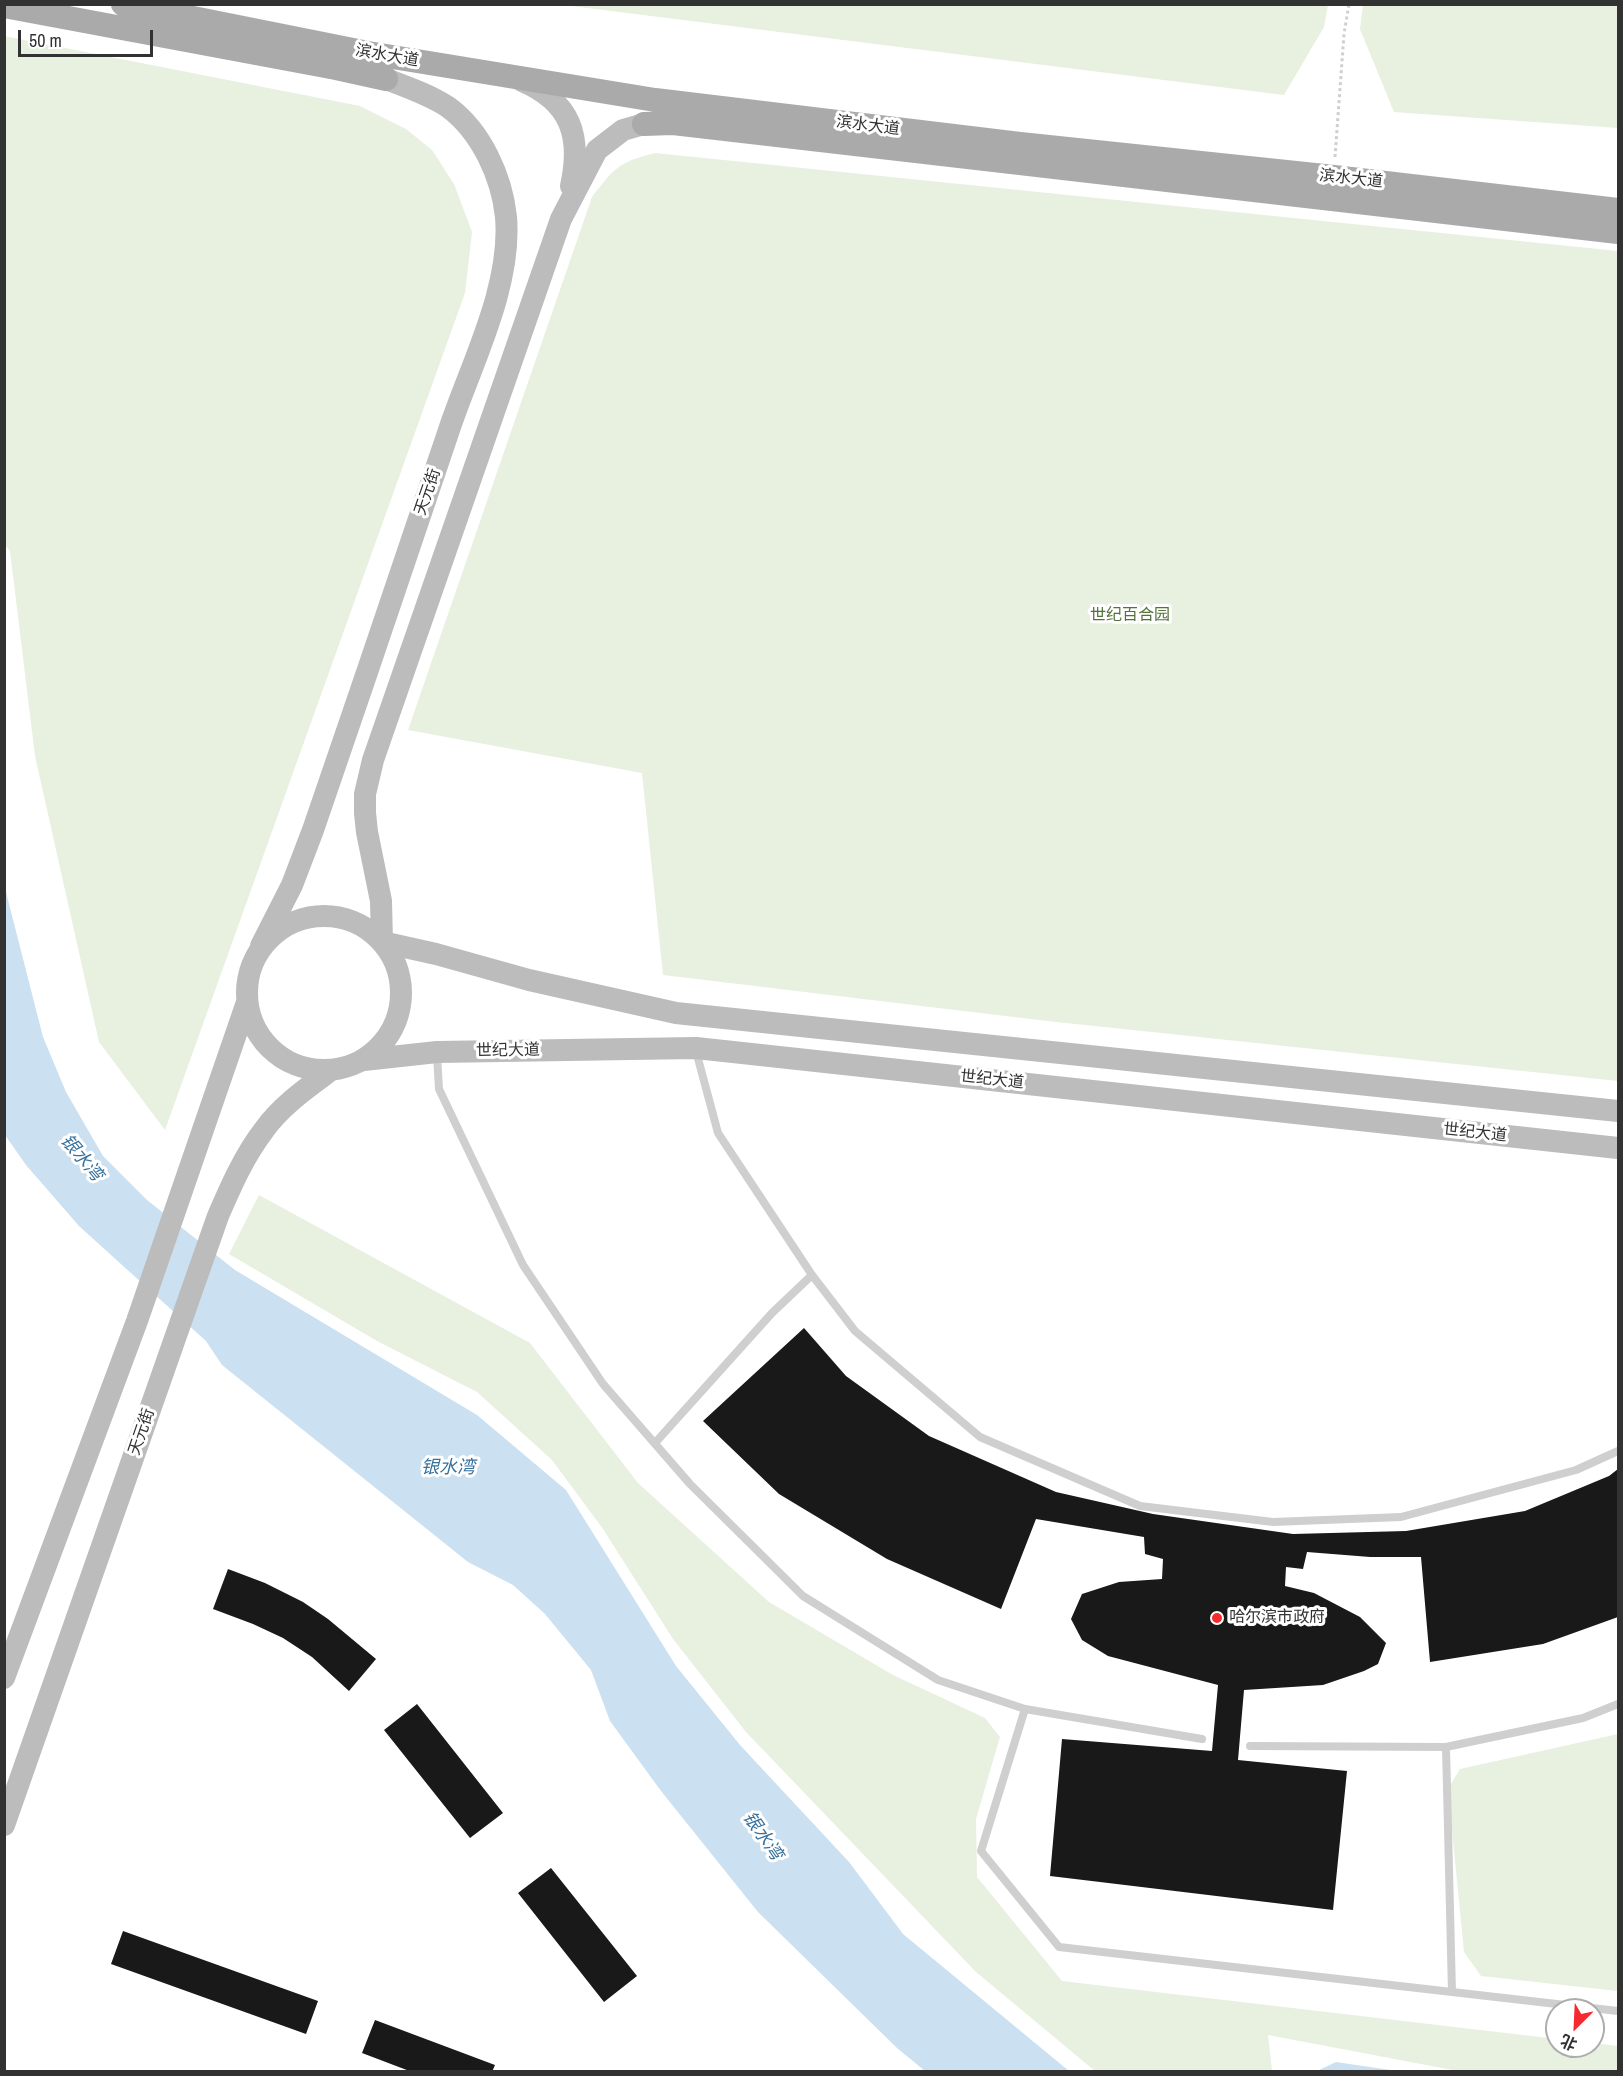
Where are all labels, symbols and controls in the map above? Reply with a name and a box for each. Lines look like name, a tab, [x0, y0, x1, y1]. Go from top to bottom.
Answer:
scale bar	[21, 18, 156, 56]
text: 50 m	[29, 28, 62, 53]
street label: 滨水大道	[354, 41, 420, 71]
street label: 滨水大道	[835, 113, 901, 139]
street label: 滨水大道	[1318, 166, 1384, 192]
street label: 天元街	[411, 466, 445, 518]
park label: 世纪百合园	[1090, 606, 1170, 626]
street label: 世纪大道	[476, 1041, 540, 1061]
street label: 世纪大道	[959, 1067, 1025, 1093]
street label: 世纪大道	[1442, 1120, 1508, 1146]
water label: 银水湾	[55, 1130, 107, 1186]
street label: 天元街	[125, 1406, 159, 1458]
water label: 银水湾	[421, 1457, 475, 1479]
place label: 哈尔滨市政府	[1229, 1608, 1325, 1628]
marker: 哈尔滨市政府	[1210, 1611, 1224, 1625]
water label: 银水湾	[738, 1808, 786, 1864]
north arrow	[1545, 1998, 1605, 2058]
text: 北	[1557, 2029, 1580, 2056]

